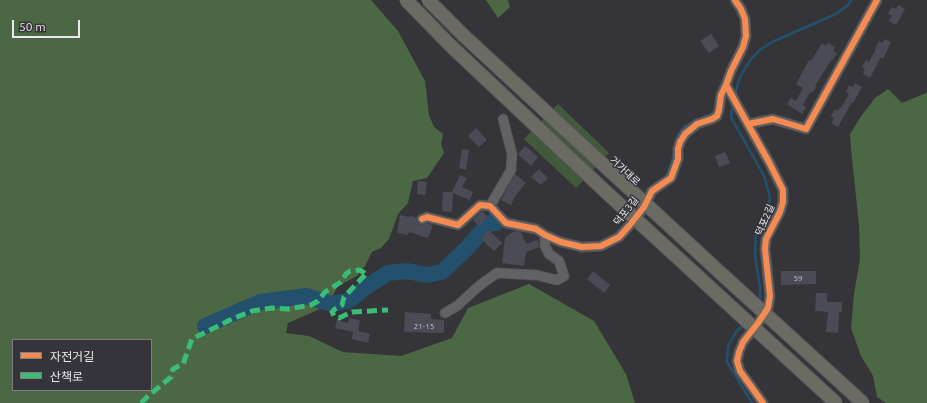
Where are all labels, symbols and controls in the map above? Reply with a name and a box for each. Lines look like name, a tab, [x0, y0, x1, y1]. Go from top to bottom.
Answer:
scale bar	[14, 12, 82, 38]
text: 50 m	[19, 20, 46, 33]
street label: 거가대로	[607, 154, 643, 188]
street label: 덕포3길	[611, 194, 641, 228]
street label: 덕포2길	[753, 202, 777, 238]
house number: 59	[793, 273, 803, 283]
house number: 21-15	[414, 321, 434, 331]
legend	[12, 339, 152, 391]
text: 자전거길	[50, 350, 94, 363]
text: 산책로	[50, 370, 83, 383]

